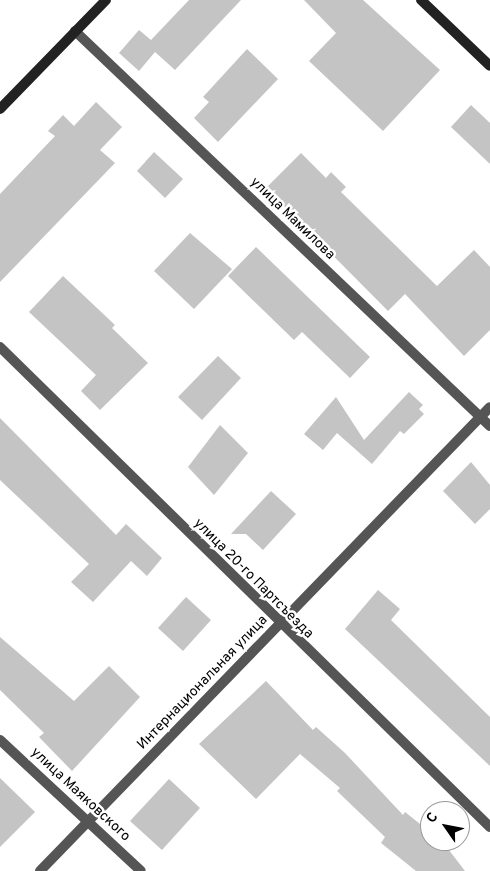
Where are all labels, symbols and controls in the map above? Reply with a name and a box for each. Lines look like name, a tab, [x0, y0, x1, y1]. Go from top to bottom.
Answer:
street label: улица Мамилова	[246, 174, 338, 264]
street label: улица 20-го Партсъезда	[190, 516, 316, 642]
street label: Интернациональная улица	[134, 612, 272, 754]
street label: улица Маяковского	[27, 745, 133, 845]
north arrow	[420, 801, 470, 851]
text: С	[423, 810, 442, 826]

